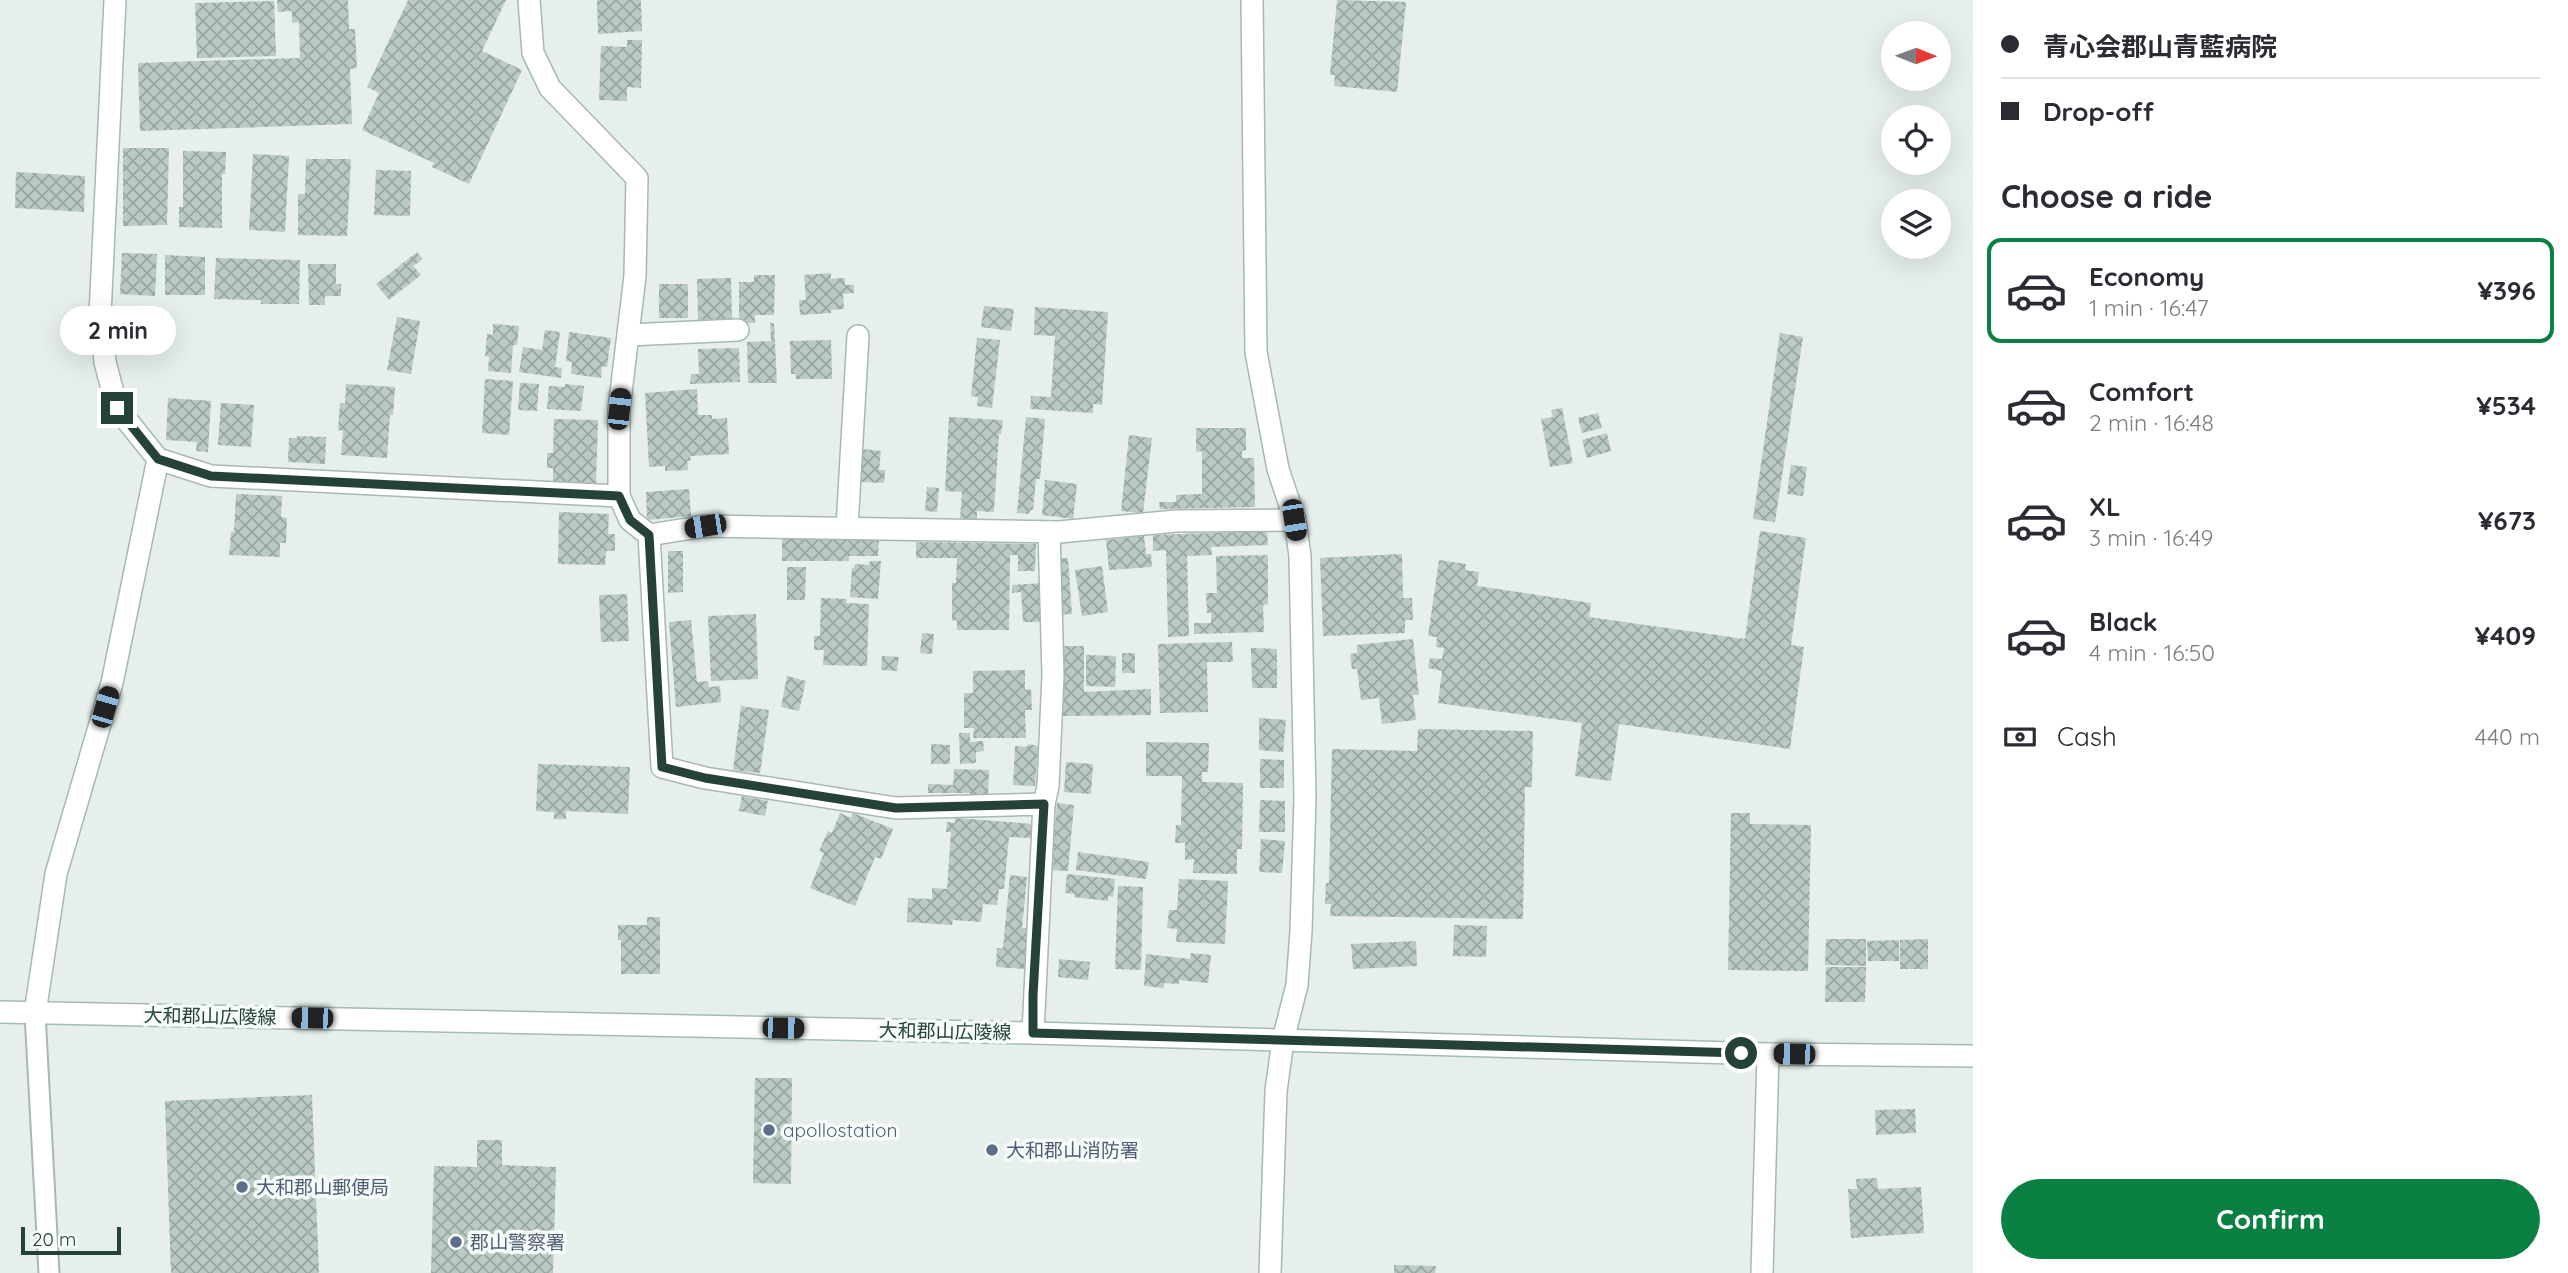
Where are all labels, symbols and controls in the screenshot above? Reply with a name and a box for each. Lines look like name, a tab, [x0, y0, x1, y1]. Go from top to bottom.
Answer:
north arrow	[1881, 21, 1951, 91]
map controls	[1881, 21, 1951, 259]
text: 青心会郡山青藍病院	[2043, 30, 2277, 63]
text: Drop-off	[2043, 95, 2154, 128]
button: locate	[1881, 105, 1951, 175]
text: Choose a ride	[2001, 176, 2213, 216]
button: layers	[1881, 189, 1951, 259]
icon: car	[2005, 259, 2068, 322]
text: Economy	[2089, 260, 2204, 293]
text: ¥396	[2477, 274, 2536, 307]
text: 1 min · 16:47	[2089, 293, 2208, 322]
callout: 2 min	[59, 306, 175, 356]
text: 2 min	[88, 316, 148, 345]
icon: car	[2005, 374, 2068, 437]
text: Comfort	[2089, 375, 2194, 408]
car	[607, 387, 632, 431]
text: ¥534	[2476, 389, 2536, 422]
route end	[101, 392, 133, 424]
text: 2 min · 16:48	[2089, 408, 2214, 437]
icon: car	[2005, 489, 2068, 552]
text: XL	[2089, 490, 2121, 523]
car	[1281, 498, 1308, 542]
text: ¥673	[2478, 504, 2536, 537]
car	[683, 512, 728, 540]
text: 3 min · 16:49	[2089, 523, 2213, 552]
icon: car	[2005, 604, 2068, 667]
text: Black	[2089, 605, 2158, 638]
text: ¥409	[2474, 619, 2536, 652]
text: 4 min · 16:50	[2089, 638, 2215, 667]
car	[90, 684, 121, 730]
icon: cash	[2001, 718, 2039, 756]
text: Cash	[2057, 720, 2117, 753]
text: 440 m	[2475, 722, 2540, 751]
street label: 大和郡山広陵線	[143, 1003, 277, 1029]
car	[291, 1007, 334, 1029]
car	[762, 1017, 805, 1039]
street label: 大和郡山広陵線	[878, 1018, 1012, 1044]
route start	[1725, 1037, 1757, 1069]
car	[1773, 1043, 1816, 1065]
place label: apollostation	[783, 1118, 897, 1142]
marker: apollostation	[761, 1122, 777, 1138]
place label: 大和郡山消防署	[1006, 1138, 1139, 1162]
marker: 大和郡山消防署	[984, 1142, 1000, 1158]
place label: 大和郡山郵便局	[256, 1175, 389, 1199]
marker: 大和郡山郵便局	[234, 1179, 250, 1195]
button: Confirm	[2001, 1179, 2540, 1259]
scale bar	[21, 1224, 121, 1256]
text: 20 m	[32, 1227, 76, 1251]
place label: 郡山警察署	[470, 1230, 565, 1254]
marker: 郡山警察署	[448, 1234, 464, 1250]

